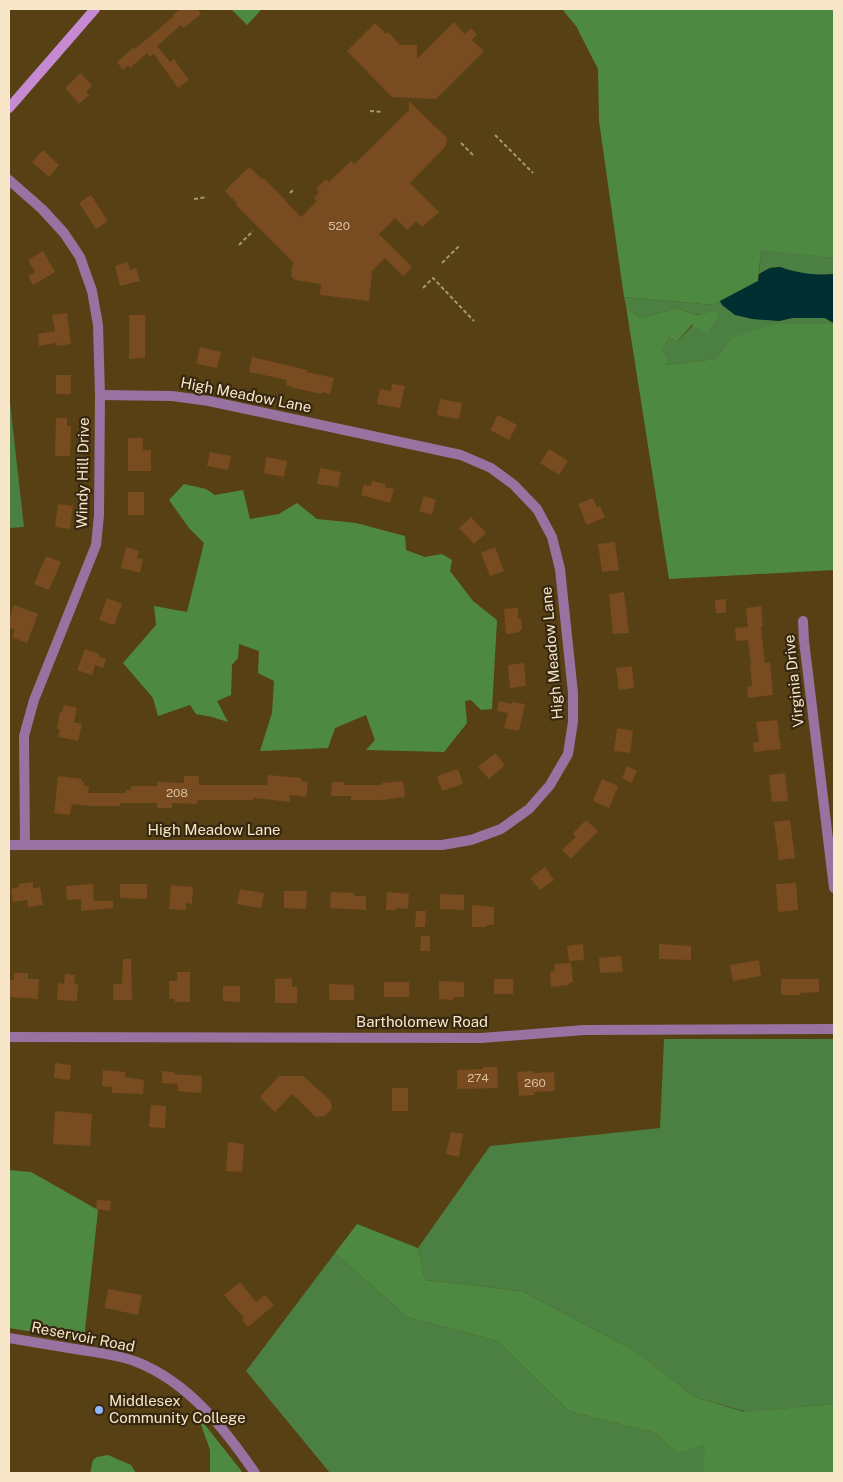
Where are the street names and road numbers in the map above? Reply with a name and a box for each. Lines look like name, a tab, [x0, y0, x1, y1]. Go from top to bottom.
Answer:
street label: High Meadow Lane	[179, 373, 313, 416]
street label: Windy Hill Drive	[73, 417, 92, 529]
street label: High Meadow Lane	[537, 586, 566, 720]
street label: Virginia Drive	[780, 634, 807, 728]
street label: High Meadow Lane	[147, 821, 281, 838]
street label: Bartholomew Road	[356, 1013, 488, 1030]
street label: Reservoir Road	[30, 1318, 136, 1355]

